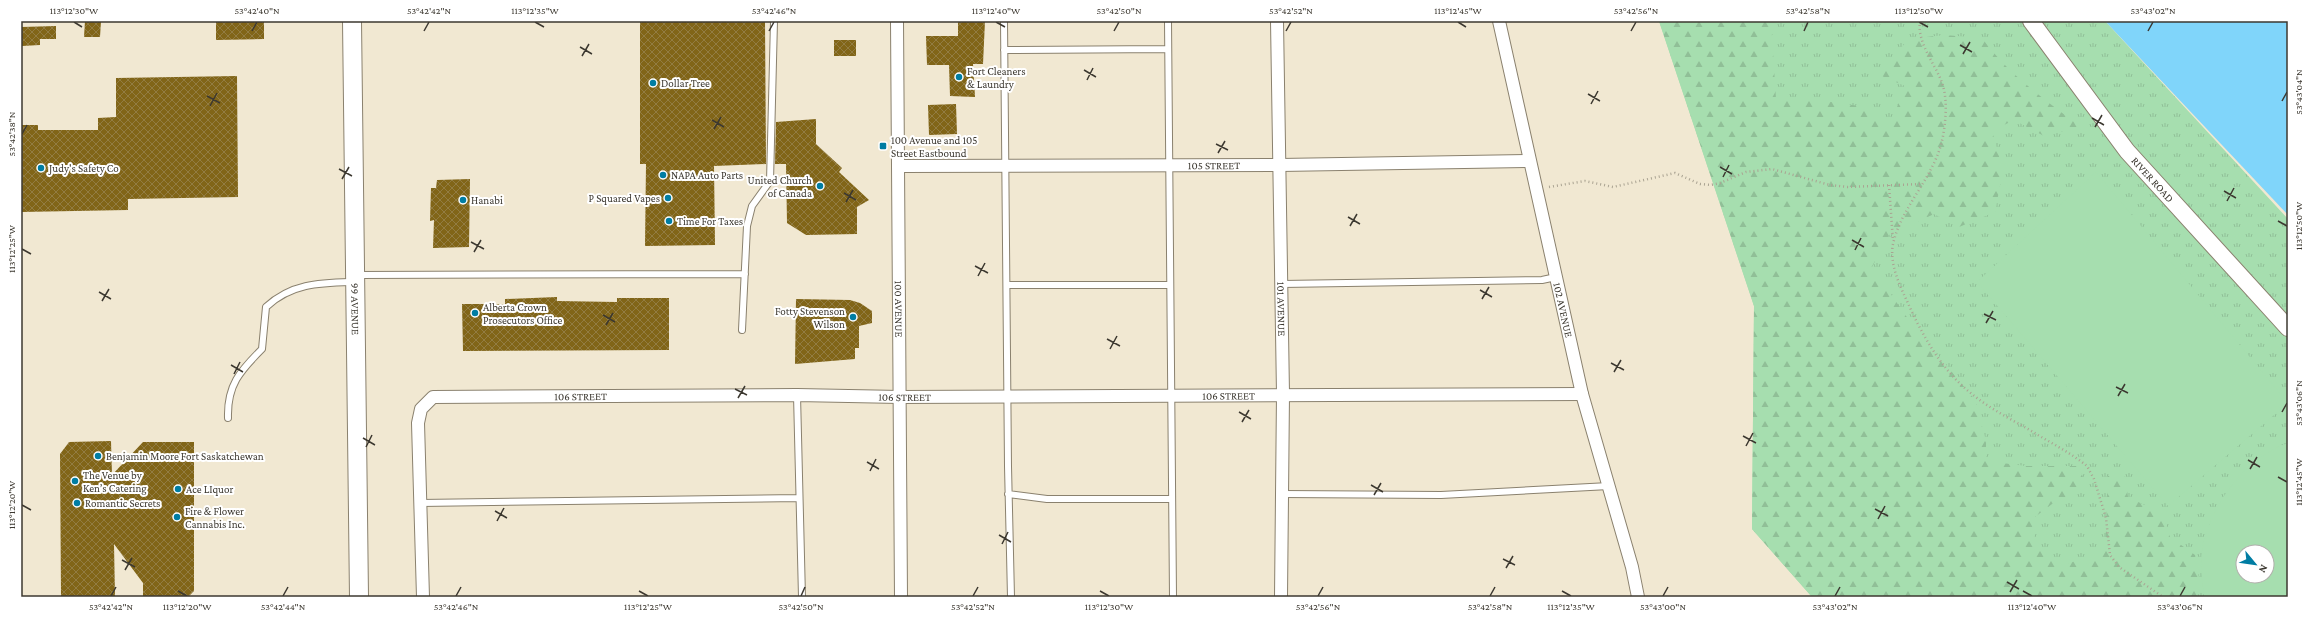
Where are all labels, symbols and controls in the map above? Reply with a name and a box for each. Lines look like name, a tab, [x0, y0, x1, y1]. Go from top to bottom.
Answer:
text: 113°12'30"W	[50, 5, 99, 16]
text: 53°42'40"N	[234, 5, 280, 16]
text: 53°42'42"N	[407, 5, 452, 16]
text: 113°12'35"W	[511, 5, 560, 16]
text: 53°42'46"N	[752, 5, 797, 16]
text: 113°12'40"W	[972, 5, 1021, 16]
text: 53°42'50"N	[1097, 5, 1142, 16]
text: 53°42'52"N	[1269, 5, 1313, 16]
text: 113°12'45"W	[1434, 5, 1483, 16]
text: 53°42'56"N	[1614, 5, 1659, 16]
text: 53°42'58"N	[1786, 5, 1831, 16]
text: 113°12'50"W	[1895, 5, 1944, 16]
text: 53°43'02"N	[2130, 5, 2176, 16]
place label: Fort Cleaners & Laundry	[967, 65, 1025, 91]
text: 53°43'04"N	[2293, 69, 2304, 115]
marker: Fort Cleaners & Laundry	[954, 72, 964, 82]
place label: Dollar Tree	[661, 77, 710, 89]
marker: Dollar Tree	[648, 78, 658, 88]
text: 53°42'38"N	[6, 111, 17, 156]
place label: 100 Avenue and 105 Street Eastbound	[891, 134, 978, 159]
marker: 100 Avenue and 105 Street Eastbound	[878, 141, 888, 151]
street label: RIVER ROAD	[2129, 154, 2176, 204]
street label: 105 STREET	[1188, 159, 1240, 171]
place label: Judy's Safety Co	[48, 162, 119, 175]
marker: Judy's Safety Co	[36, 163, 46, 173]
place label: NAPA Auto Parts	[671, 169, 743, 181]
marker: NAPA Auto Parts	[658, 170, 668, 180]
place label: United Church of Canada	[748, 174, 812, 199]
marker: United Church of Canada	[815, 181, 825, 191]
place label: P Squared Vapes	[589, 192, 660, 205]
marker: P Squared Vapes	[663, 193, 673, 203]
place label: Hanabi	[471, 194, 503, 206]
marker: Hanabi	[458, 195, 468, 205]
text: 113°12'50"W	[2293, 201, 2304, 250]
place label: Time For Taxes	[677, 215, 743, 227]
marker: Time For Taxes	[664, 216, 674, 226]
text: 113°12'25"W	[6, 224, 17, 273]
street label: 100 AVENUE	[893, 280, 905, 338]
street label: 102 AVENUE	[1551, 281, 1575, 338]
street label: 101 AVENUE	[1275, 282, 1288, 336]
street label: 99 AVENUE	[349, 283, 362, 335]
place label: Alberta Crown Prosecutors Office	[483, 301, 562, 326]
place label: Fotty Stevenson Wilson	[775, 305, 845, 330]
marker: Alberta Crown Prosecutors Office	[470, 308, 480, 318]
marker: Fotty Stevenson Wilson	[848, 312, 858, 322]
text: 53°43'06"N	[2293, 380, 2304, 426]
street label: 106 STREET	[1202, 389, 1255, 402]
street label: 106 STREET	[554, 390, 607, 402]
street label: 106 STREET	[878, 391, 931, 403]
place label: Benjamin Moore Fort Saskatchewan	[106, 450, 264, 463]
marker: Benjamin Moore Fort Saskatchewan	[93, 451, 103, 461]
text: 113°12'45"W	[2293, 457, 2304, 506]
place label: The Venue by Ken’s Catering	[83, 469, 147, 495]
marker: The Venue by Ken’s Catering	[70, 476, 80, 486]
text: 113°12'20"W	[6, 480, 17, 529]
place label: Ace LIquor	[186, 483, 233, 496]
marker: Ace LIquor	[173, 484, 183, 494]
place label: Romantic Secrets	[85, 497, 160, 509]
marker: Romantic Secrets	[72, 498, 82, 508]
place label: Fire & Flower Cannabis Inc.	[185, 505, 245, 530]
marker: Fire & Flower Cannabis Inc.	[172, 512, 182, 522]
north arrow	[2235, 544, 2275, 584]
text: N	[2256, 563, 2271, 575]
text: 53°42'42"N	[89, 601, 134, 612]
text: 113°12'20"W	[163, 601, 212, 612]
text: 53°42'44"N	[261, 601, 306, 612]
text: 53°42'46"N	[434, 601, 479, 612]
text: 113°12'25"W	[624, 601, 673, 612]
text: 53°42'50"N	[779, 601, 824, 612]
text: 53°42'52"N	[951, 601, 995, 612]
text: 113°12'30"W	[1085, 601, 1134, 612]
text: 53°42'56"N	[1296, 601, 1341, 612]
text: 53°42'58"N	[1468, 601, 1513, 612]
text: 113°12'35"W	[1547, 601, 1596, 612]
text: 53°43'00"N	[1640, 601, 1686, 612]
text: 53°43'02"N	[1812, 601, 1858, 612]
text: 113°12'40"W	[2008, 601, 2057, 612]
text: 53°43'06"N	[2157, 601, 2203, 612]

